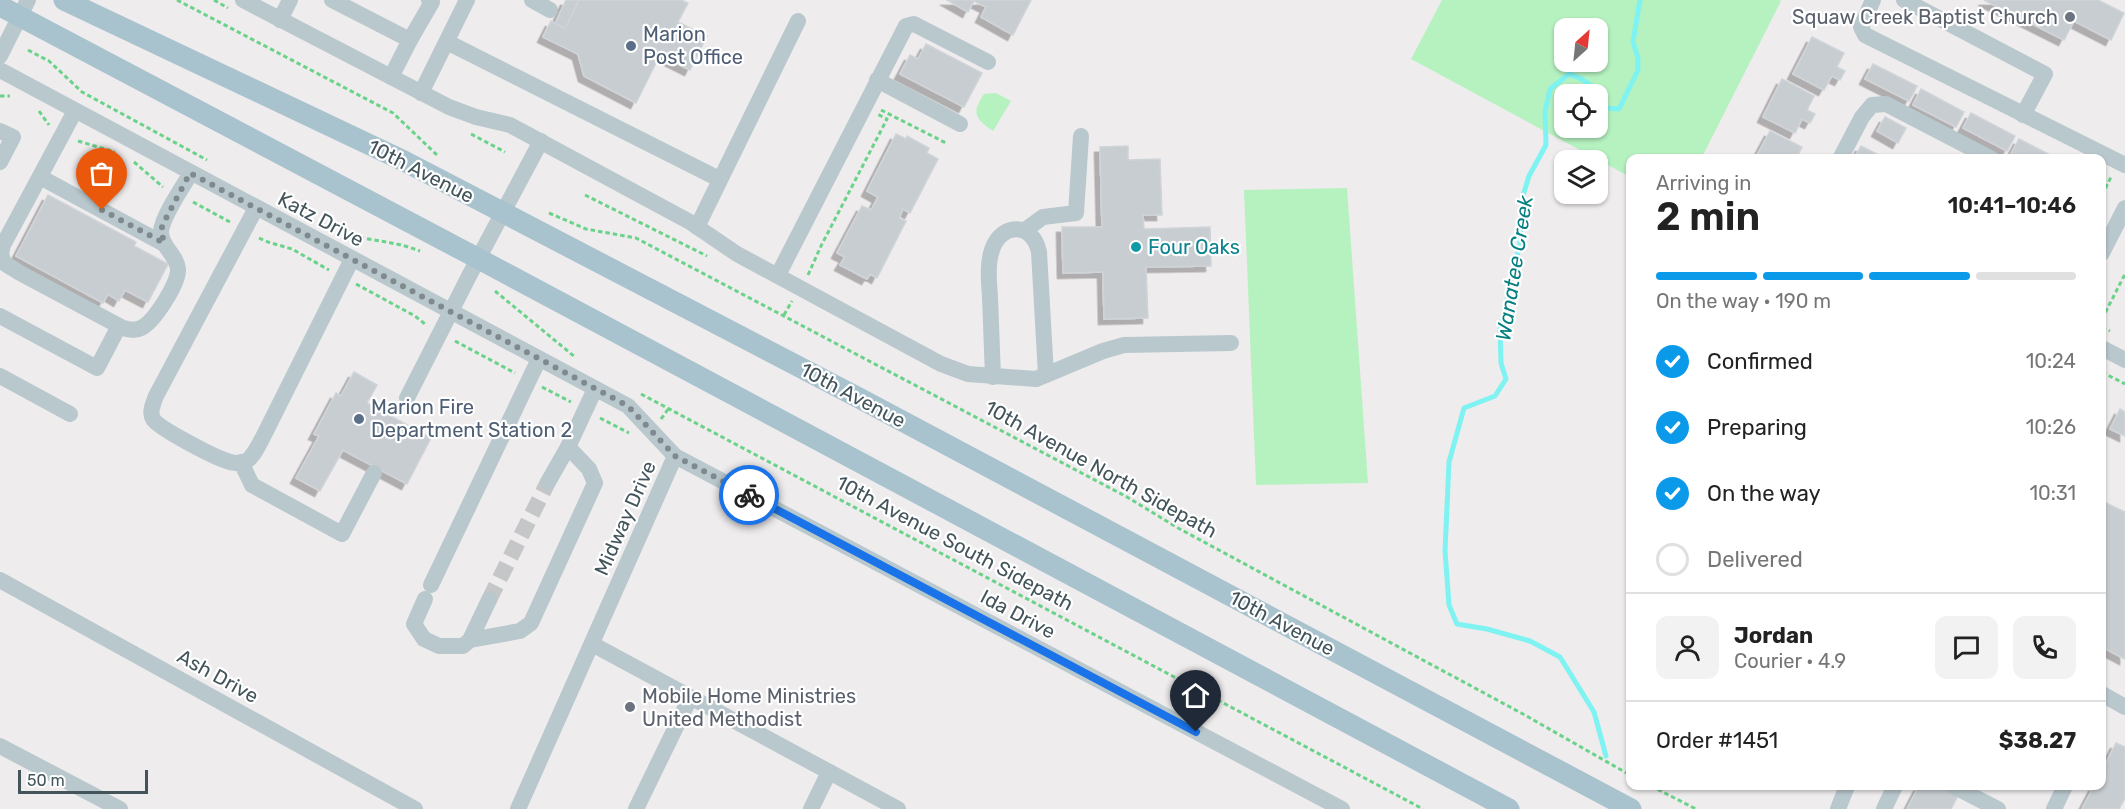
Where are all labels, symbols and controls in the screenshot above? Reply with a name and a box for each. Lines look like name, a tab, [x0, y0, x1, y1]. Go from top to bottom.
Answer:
place label: Squaw Creek Baptist Church	[1792, 5, 2058, 29]
marker: Squaw Creek Baptist Church	[2063, 10, 2077, 24]
north arrow	[1554, 18, 1608, 72]
map controls	[1554, 18, 1608, 204]
place label: Marion Post Office	[643, 22, 743, 69]
marker: Marion Post Office	[624, 39, 638, 53]
button: locate	[1554, 84, 1608, 138]
street label: 10th Avenue	[364, 134, 478, 208]
pin	[76, 148, 127, 210]
button: layers	[1554, 150, 1608, 204]
icon: bag	[85, 157, 118, 190]
text: Arriving in	[1656, 171, 1751, 195]
street label: Katz Drive	[274, 186, 368, 252]
water label: Wanatee Creek	[1490, 192, 1538, 342]
text: 10:41–10:46	[1948, 192, 2076, 219]
text: 2 min	[1656, 194, 1760, 240]
place label: Four Oaks	[1148, 235, 1240, 259]
marker: Four Oaks	[1129, 240, 1143, 254]
text: On the way · 190 m	[1656, 289, 1831, 313]
icon: check	[1656, 345, 1689, 378]
text: Confirmed	[1707, 348, 1813, 375]
text: 10:24	[2026, 349, 2076, 373]
street label: 10th Avenue	[796, 357, 910, 433]
place label: Marion Fire Department Station 2	[371, 395, 572, 442]
street label: 10th Avenue North Sidepath	[981, 395, 1221, 543]
icon: check	[1656, 411, 1689, 444]
marker: Marion Fire Department Station 2	[352, 412, 366, 426]
text: Preparing	[1707, 414, 1807, 441]
text: 10:26	[2026, 415, 2076, 439]
street label: Midway Drive	[589, 457, 661, 579]
courier	[719, 465, 779, 525]
street label: 10th Avenue South Sidepath	[833, 470, 1077, 616]
icon: check	[1656, 477, 1689, 510]
icon: bike	[733, 479, 766, 512]
text: On the way	[1707, 480, 1821, 507]
text: 10:31	[2029, 481, 2076, 505]
text: Delivered	[1707, 546, 1803, 573]
street label: Ida Drive	[976, 584, 1060, 644]
street label: 10th Avenue	[1225, 585, 1339, 661]
button: person	[1656, 616, 1719, 679]
button: chat	[1935, 616, 1998, 679]
button: phone	[2013, 616, 2076, 679]
text: Jordan	[1734, 622, 1813, 649]
street label: Ash Drive	[173, 644, 263, 708]
text: Courier · 4.9	[1734, 649, 1846, 673]
pin	[1170, 670, 1221, 732]
icon: home	[1179, 679, 1212, 712]
place label: Mobile Home Ministries United Methodist	[642, 684, 856, 731]
marker: Mobile Home Ministries United Methodist	[623, 700, 637, 714]
text: Order #1451	[1656, 727, 1778, 754]
text: $38.27	[1999, 727, 2076, 754]
scale bar	[18, 767, 148, 794]
text: 50 m	[27, 771, 65, 790]

